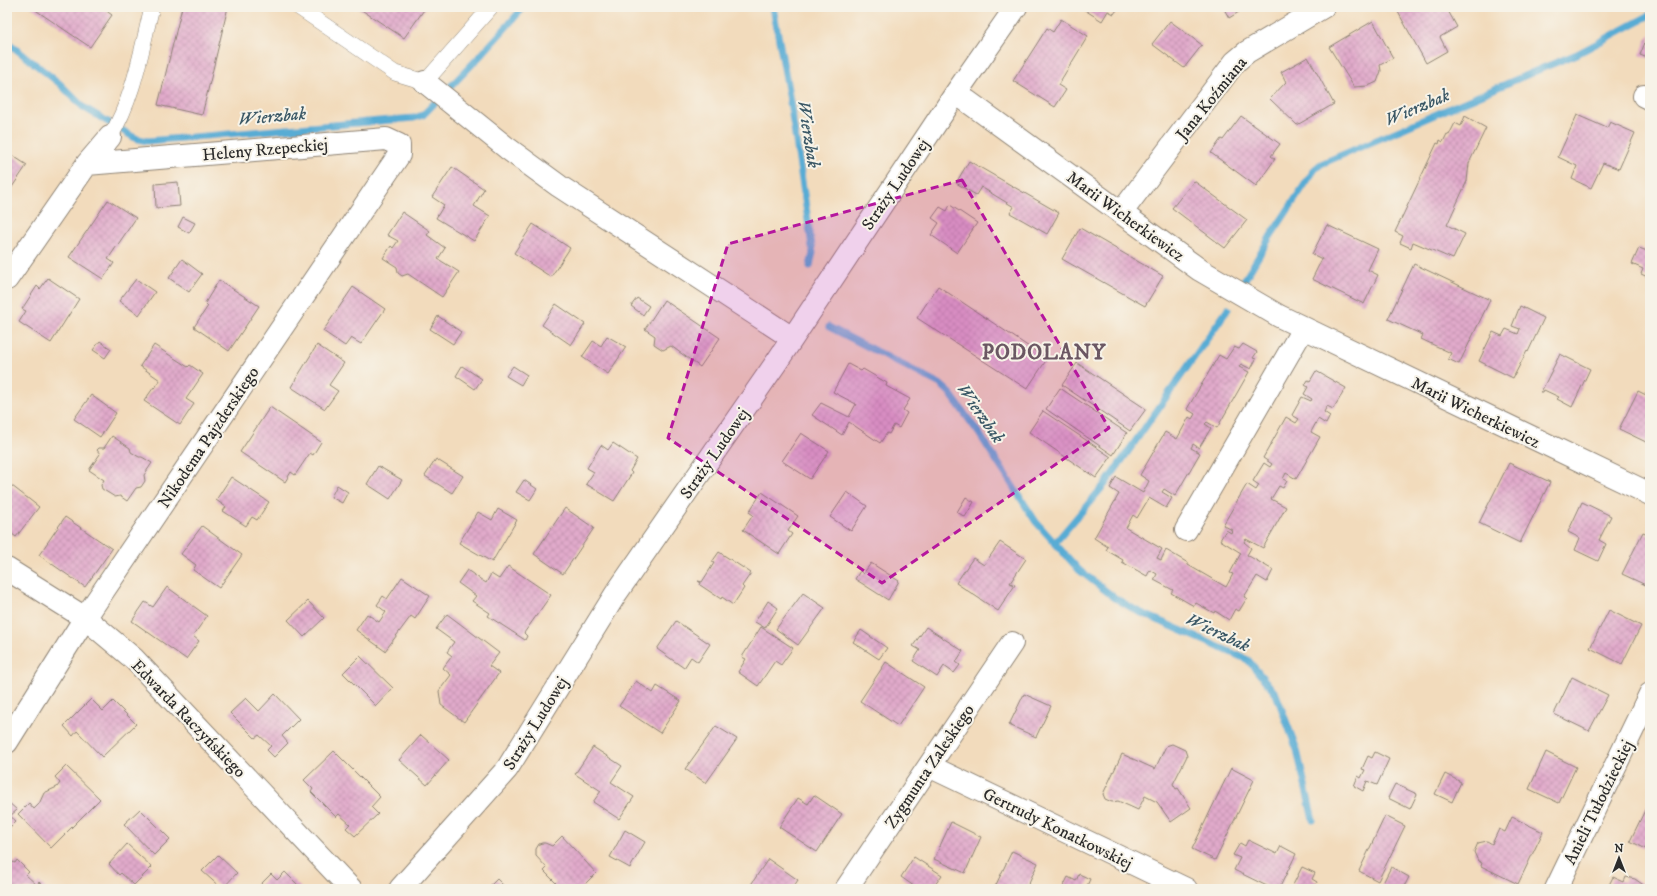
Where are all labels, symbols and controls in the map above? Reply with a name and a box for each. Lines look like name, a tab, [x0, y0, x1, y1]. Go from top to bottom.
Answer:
street label: Jana Koźmiana	[1170, 52, 1253, 146]
water label: Wierzbak	[1382, 84, 1454, 131]
water label: Wierzbak	[792, 99, 824, 170]
water label: Wierzbak	[237, 103, 308, 131]
street label: Heleny Rzepeckiej	[201, 134, 329, 166]
street label: Straży Ludowej	[857, 134, 935, 235]
street label: Marii Wicherkiewicz	[1062, 167, 1189, 267]
district label: PODOLANY	[982, 340, 1106, 366]
street label: Nikodema Pajzderskiego	[153, 363, 264, 513]
street label: Marii Wicherkiewicz	[1408, 372, 1544, 454]
water label: Wierzbak	[952, 379, 1009, 448]
street label: Straży Ludowej	[675, 404, 754, 503]
water label: Wierzbak	[1182, 608, 1254, 658]
street label: Edwarda Raczyńskiego	[126, 655, 250, 783]
street label: Straży Ludowej	[498, 673, 573, 774]
street label: Zygmunta Zaleskiego	[880, 700, 980, 833]
street label: Anieli Tułodzieckiej	[1559, 737, 1639, 868]
street label: Gertrudy Konatkowskiej	[979, 783, 1136, 875]
north arrow	[1599, 838, 1639, 878]
text: N	[1614, 842, 1624, 856]

